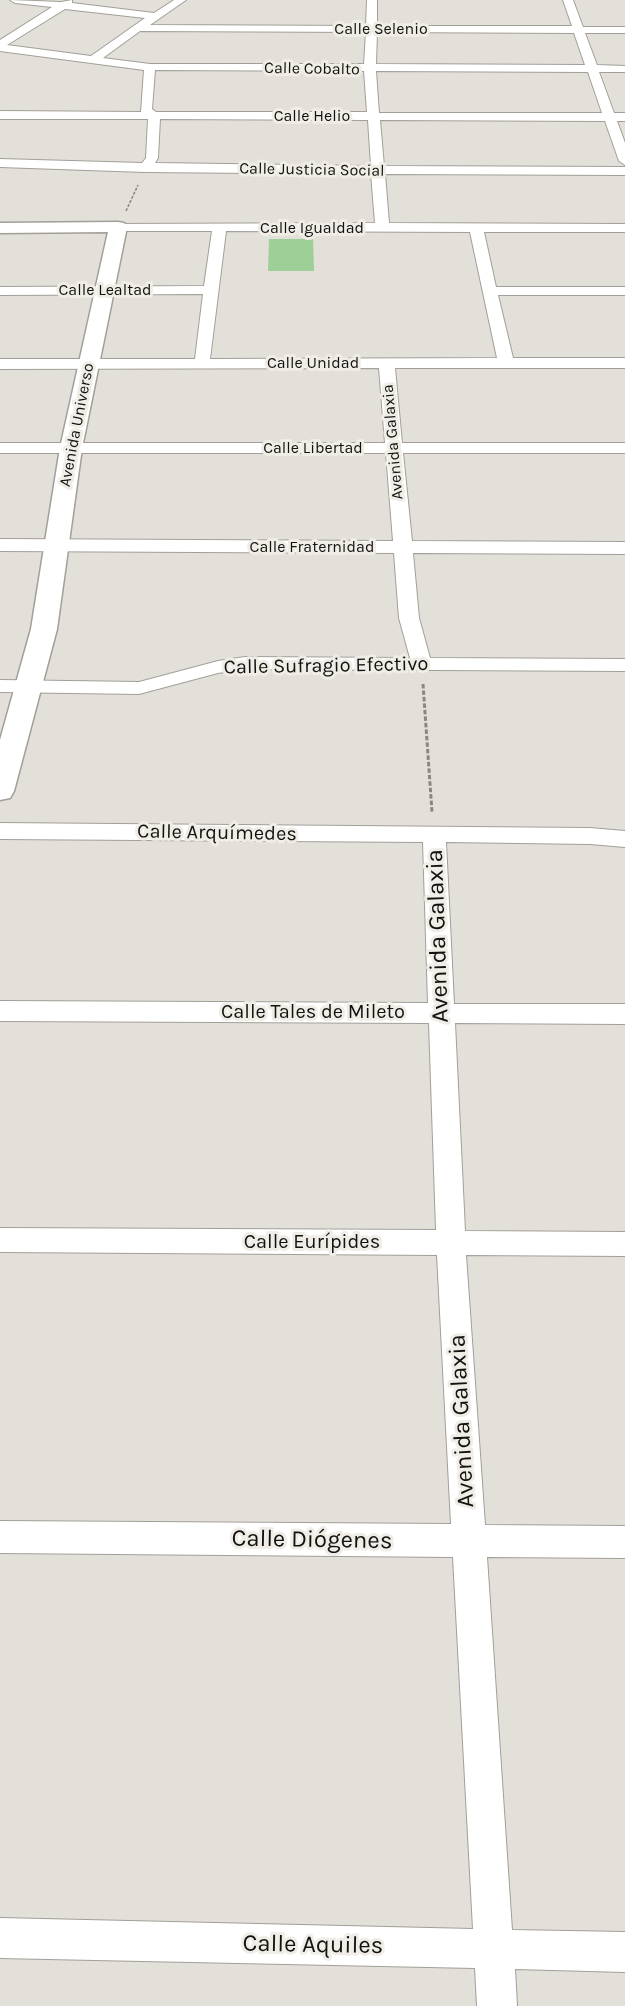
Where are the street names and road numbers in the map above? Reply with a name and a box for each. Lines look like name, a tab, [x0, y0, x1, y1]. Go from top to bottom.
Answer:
street label: Calle Selenio	[334, 19, 428, 39]
street label: Calle Cobalto	[264, 59, 360, 79]
street label: Calle Helio	[274, 106, 350, 126]
street label: Calle Justicia Social	[239, 159, 385, 181]
street label: Calle Igualdad	[260, 218, 364, 238]
street label: Calle Lealtad	[59, 280, 151, 300]
street label: Calle Unidad	[267, 353, 359, 373]
street label: Avenida Universo	[56, 361, 98, 489]
street label: Avenida Galaxia	[378, 383, 408, 501]
street label: Calle Libertad	[263, 438, 363, 458]
street label: Calle Fraternidad	[250, 537, 374, 557]
street label: Calle Sufragio Efectivo	[223, 652, 429, 680]
street label: Calle Arquímedes	[137, 820, 297, 846]
street label: Avenida Galaxia	[421, 849, 455, 1023]
street label: Calle Tales de Mileto	[221, 1000, 405, 1024]
street label: Calle Eurípides	[244, 1230, 380, 1254]
street label: Avenida Galaxia	[443, 1334, 481, 1508]
street label: Calle Diógenes	[231, 1524, 393, 1556]
street label: Calle Aquiles	[242, 1929, 384, 1961]

